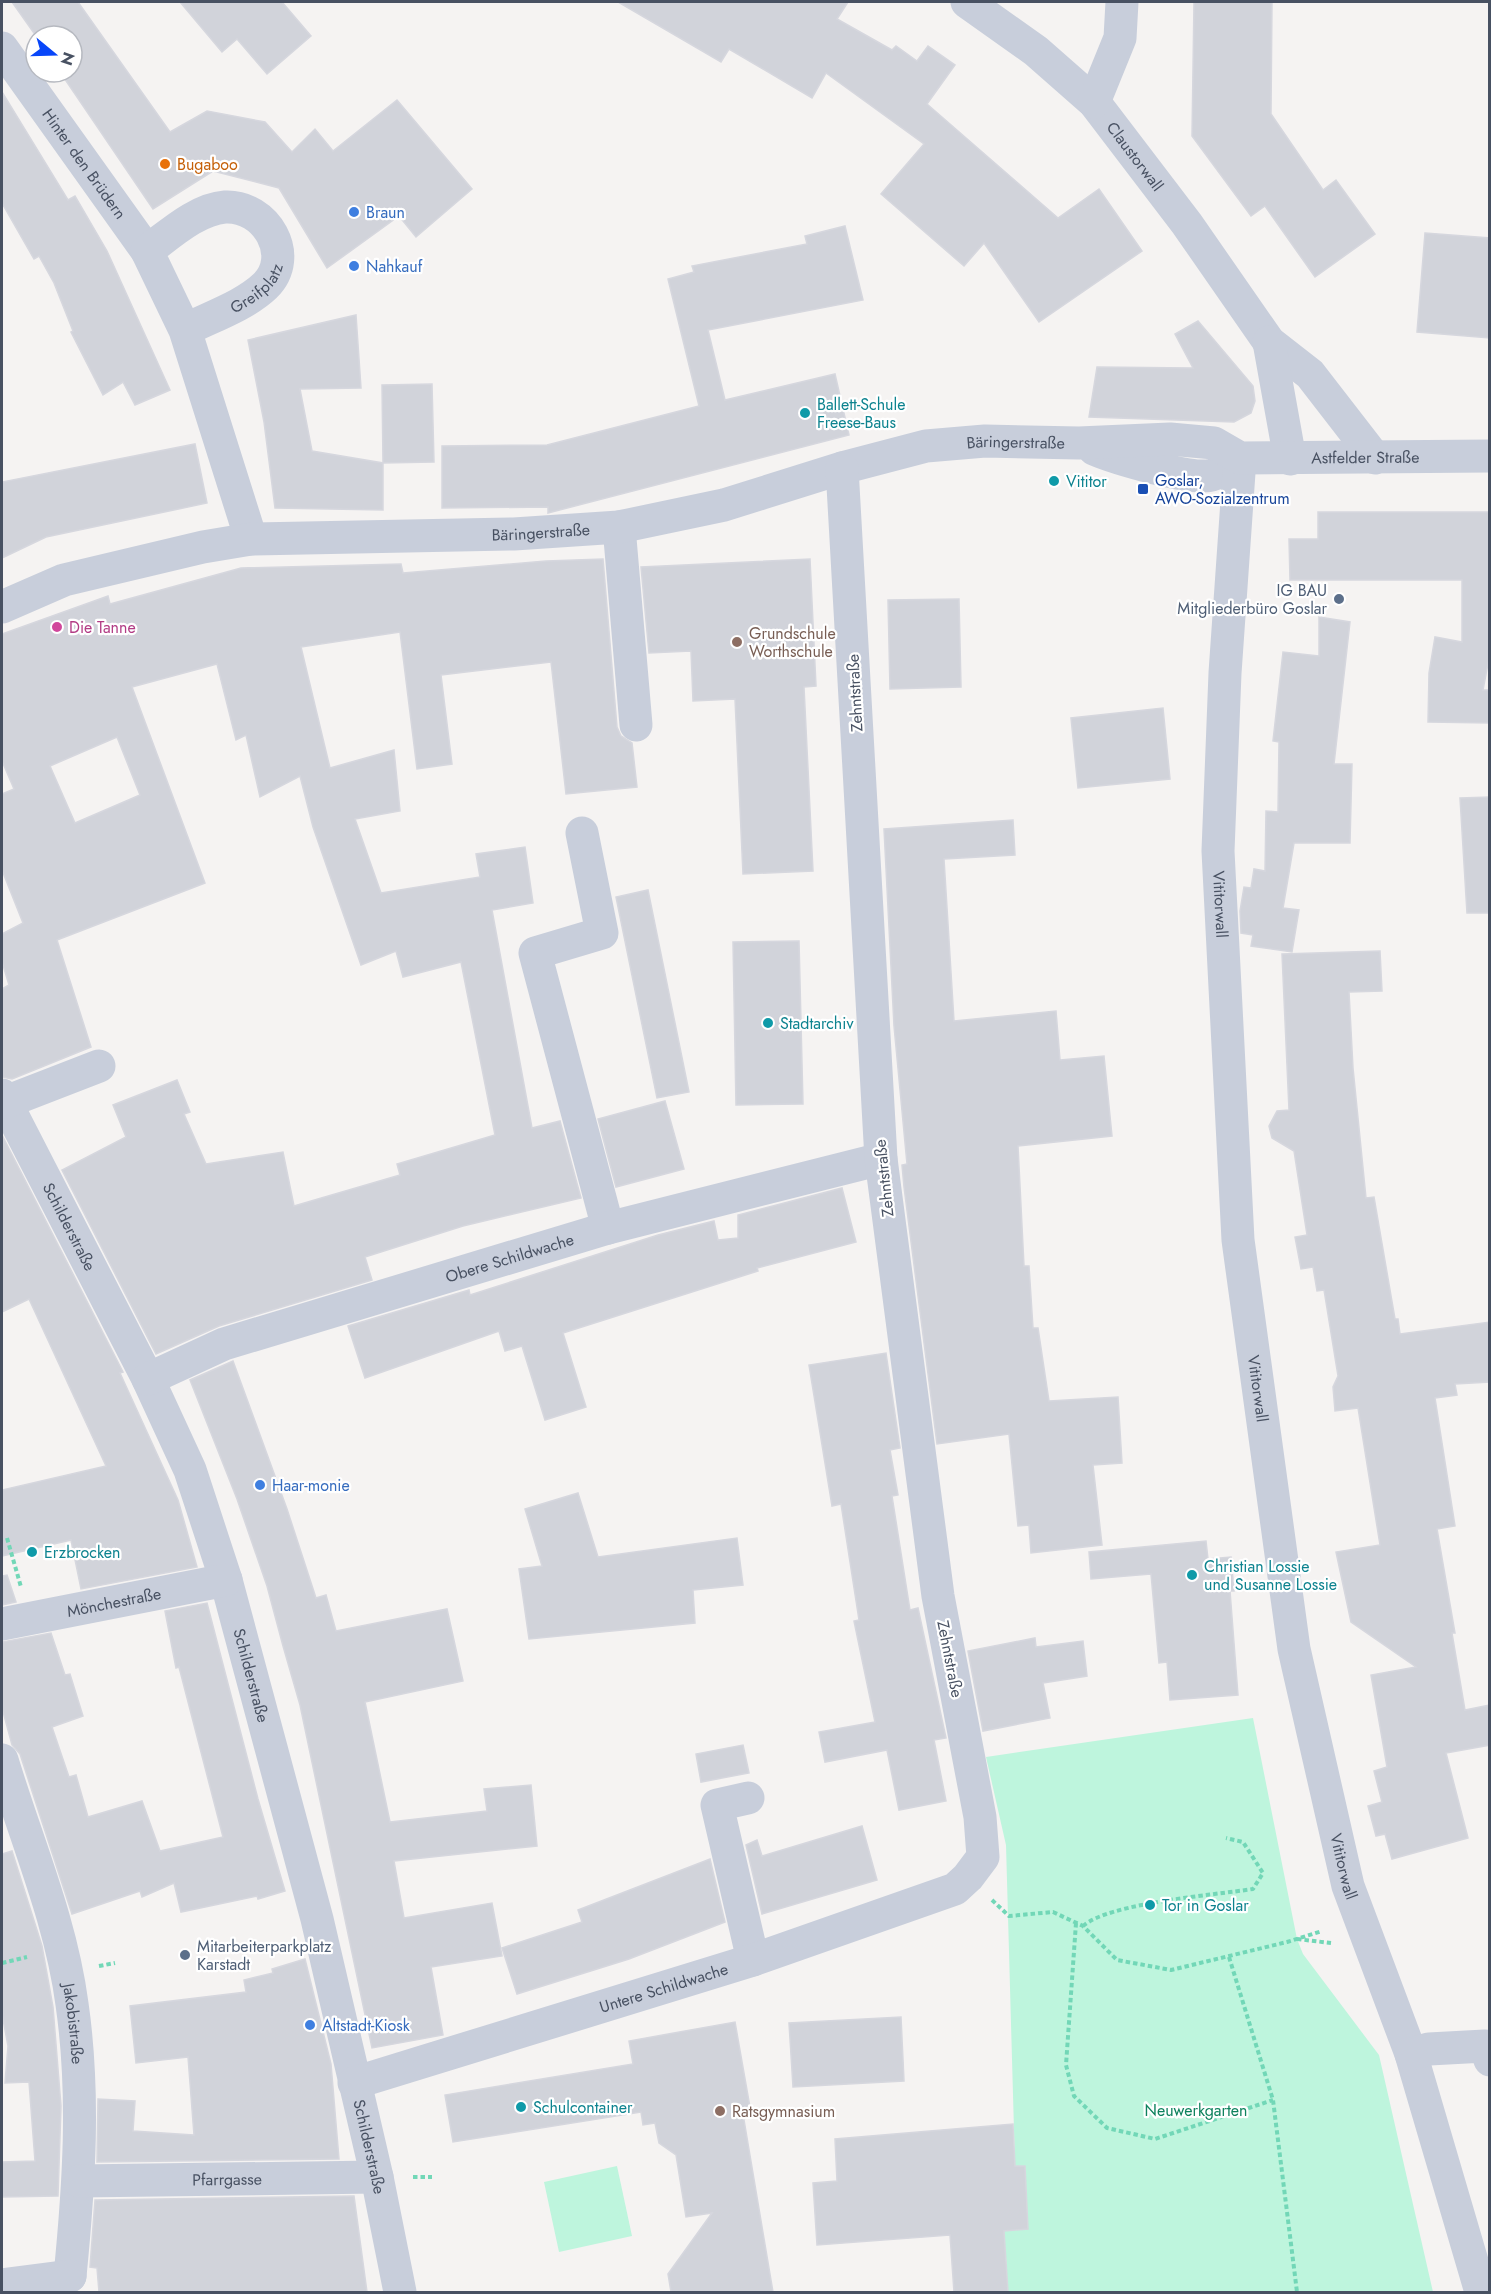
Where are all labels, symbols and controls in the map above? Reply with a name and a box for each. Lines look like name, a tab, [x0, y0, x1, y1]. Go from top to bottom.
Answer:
north arrow	[24, 24, 84, 84]
text: N	[55, 49, 81, 68]
street label: Hinter den Brüdern	[37, 104, 132, 224]
street label: Claustorwall	[1101, 117, 1169, 196]
place label: Bugaboo	[177, 153, 238, 176]
marker: Bugaboo	[158, 157, 172, 171]
place label: Braun	[366, 201, 405, 224]
marker: Braun	[347, 205, 361, 219]
place label: Nahkauf	[366, 255, 423, 278]
marker: Nahkauf	[347, 259, 361, 273]
street label: Greifplatz	[226, 260, 289, 319]
place label: Ballett-Schule Freese-Baus	[817, 393, 905, 434]
marker: Ballett-Schule Freese-Baus	[798, 406, 812, 420]
street label: Bäringerstraße	[965, 429, 1065, 454]
street label: Astfelder Straße	[1311, 445, 1419, 469]
place label: Goslar, AWO-Sozialzentrum	[1155, 469, 1290, 510]
place label: Vititor	[1066, 470, 1107, 493]
marker: Vititor	[1047, 474, 1061, 488]
marker: Goslar, AWO-Sozialzentrum	[1136, 482, 1150, 496]
street label: Bäringerstraße	[491, 517, 591, 546]
place label: IG BAU Mitgliederbüro Goslar	[1177, 579, 1328, 620]
marker: IG BAU Mitgliederbüro Goslar	[1332, 592, 1346, 606]
place label: Die Tanne	[69, 616, 136, 639]
marker: Die Tanne	[50, 620, 64, 634]
place label: Grundschule Worthschule	[749, 622, 836, 663]
marker: Grundschule Worthschule	[730, 635, 744, 649]
street label: Zehntstraße	[841, 654, 869, 732]
street label: Vititorwall	[1208, 870, 1234, 938]
place label: Stadtarchiv	[780, 1012, 854, 1035]
marker: Stadtarchiv	[761, 1016, 775, 1030]
street label: Zehntstraße	[868, 1138, 900, 1218]
street label: Schilderstraße	[37, 1179, 102, 1275]
street label: Obere Schildwache	[443, 1227, 577, 1288]
street label: Vititorwall	[1242, 1354, 1274, 1423]
place label: Haar-monie	[272, 1474, 350, 1497]
marker: Haar-monie	[253, 1478, 267, 1492]
place label: Erzbrocken	[44, 1541, 120, 1564]
marker: Erzbrocken	[25, 1545, 39, 1559]
place label: Christian Lossie und Susanne Lossie	[1204, 1555, 1337, 1596]
marker: Christian Lossie und Susanne Lossie	[1185, 1568, 1199, 1582]
street label: Mönchestraße	[65, 1582, 163, 1622]
street label: Zehntstraße	[931, 1619, 969, 1699]
street label: Schilderstraße	[228, 1626, 275, 1725]
street label: Vititorwall	[1325, 1831, 1364, 1903]
place label: Tor in Goslar	[1162, 1894, 1249, 1917]
marker: Tor in Goslar	[1143, 1898, 1157, 1912]
place label: Mitarbeiterparkplatz Karstadt	[197, 1935, 332, 1976]
marker: Mitarbeiterparkplatz Karstadt	[178, 1948, 192, 1962]
street label: Untere Schildwache	[596, 1957, 731, 2018]
street label: Jakobistraße	[57, 1979, 90, 2065]
place label: Altstadt-Kiosk	[322, 2014, 411, 2037]
marker: Altstadt-Kiosk	[303, 2018, 317, 2032]
place label: Schulcontainer	[533, 2096, 633, 2119]
street label: Schilderstraße	[348, 2097, 392, 2196]
park label: Neuwerkgarten	[1145, 2099, 1248, 2122]
marker: Schulcontainer	[514, 2100, 528, 2114]
place label: Ratsgymnasium	[732, 2100, 835, 2123]
marker: Ratsgymnasium	[713, 2104, 727, 2118]
street label: Pfarrgasse	[192, 2167, 262, 2191]

